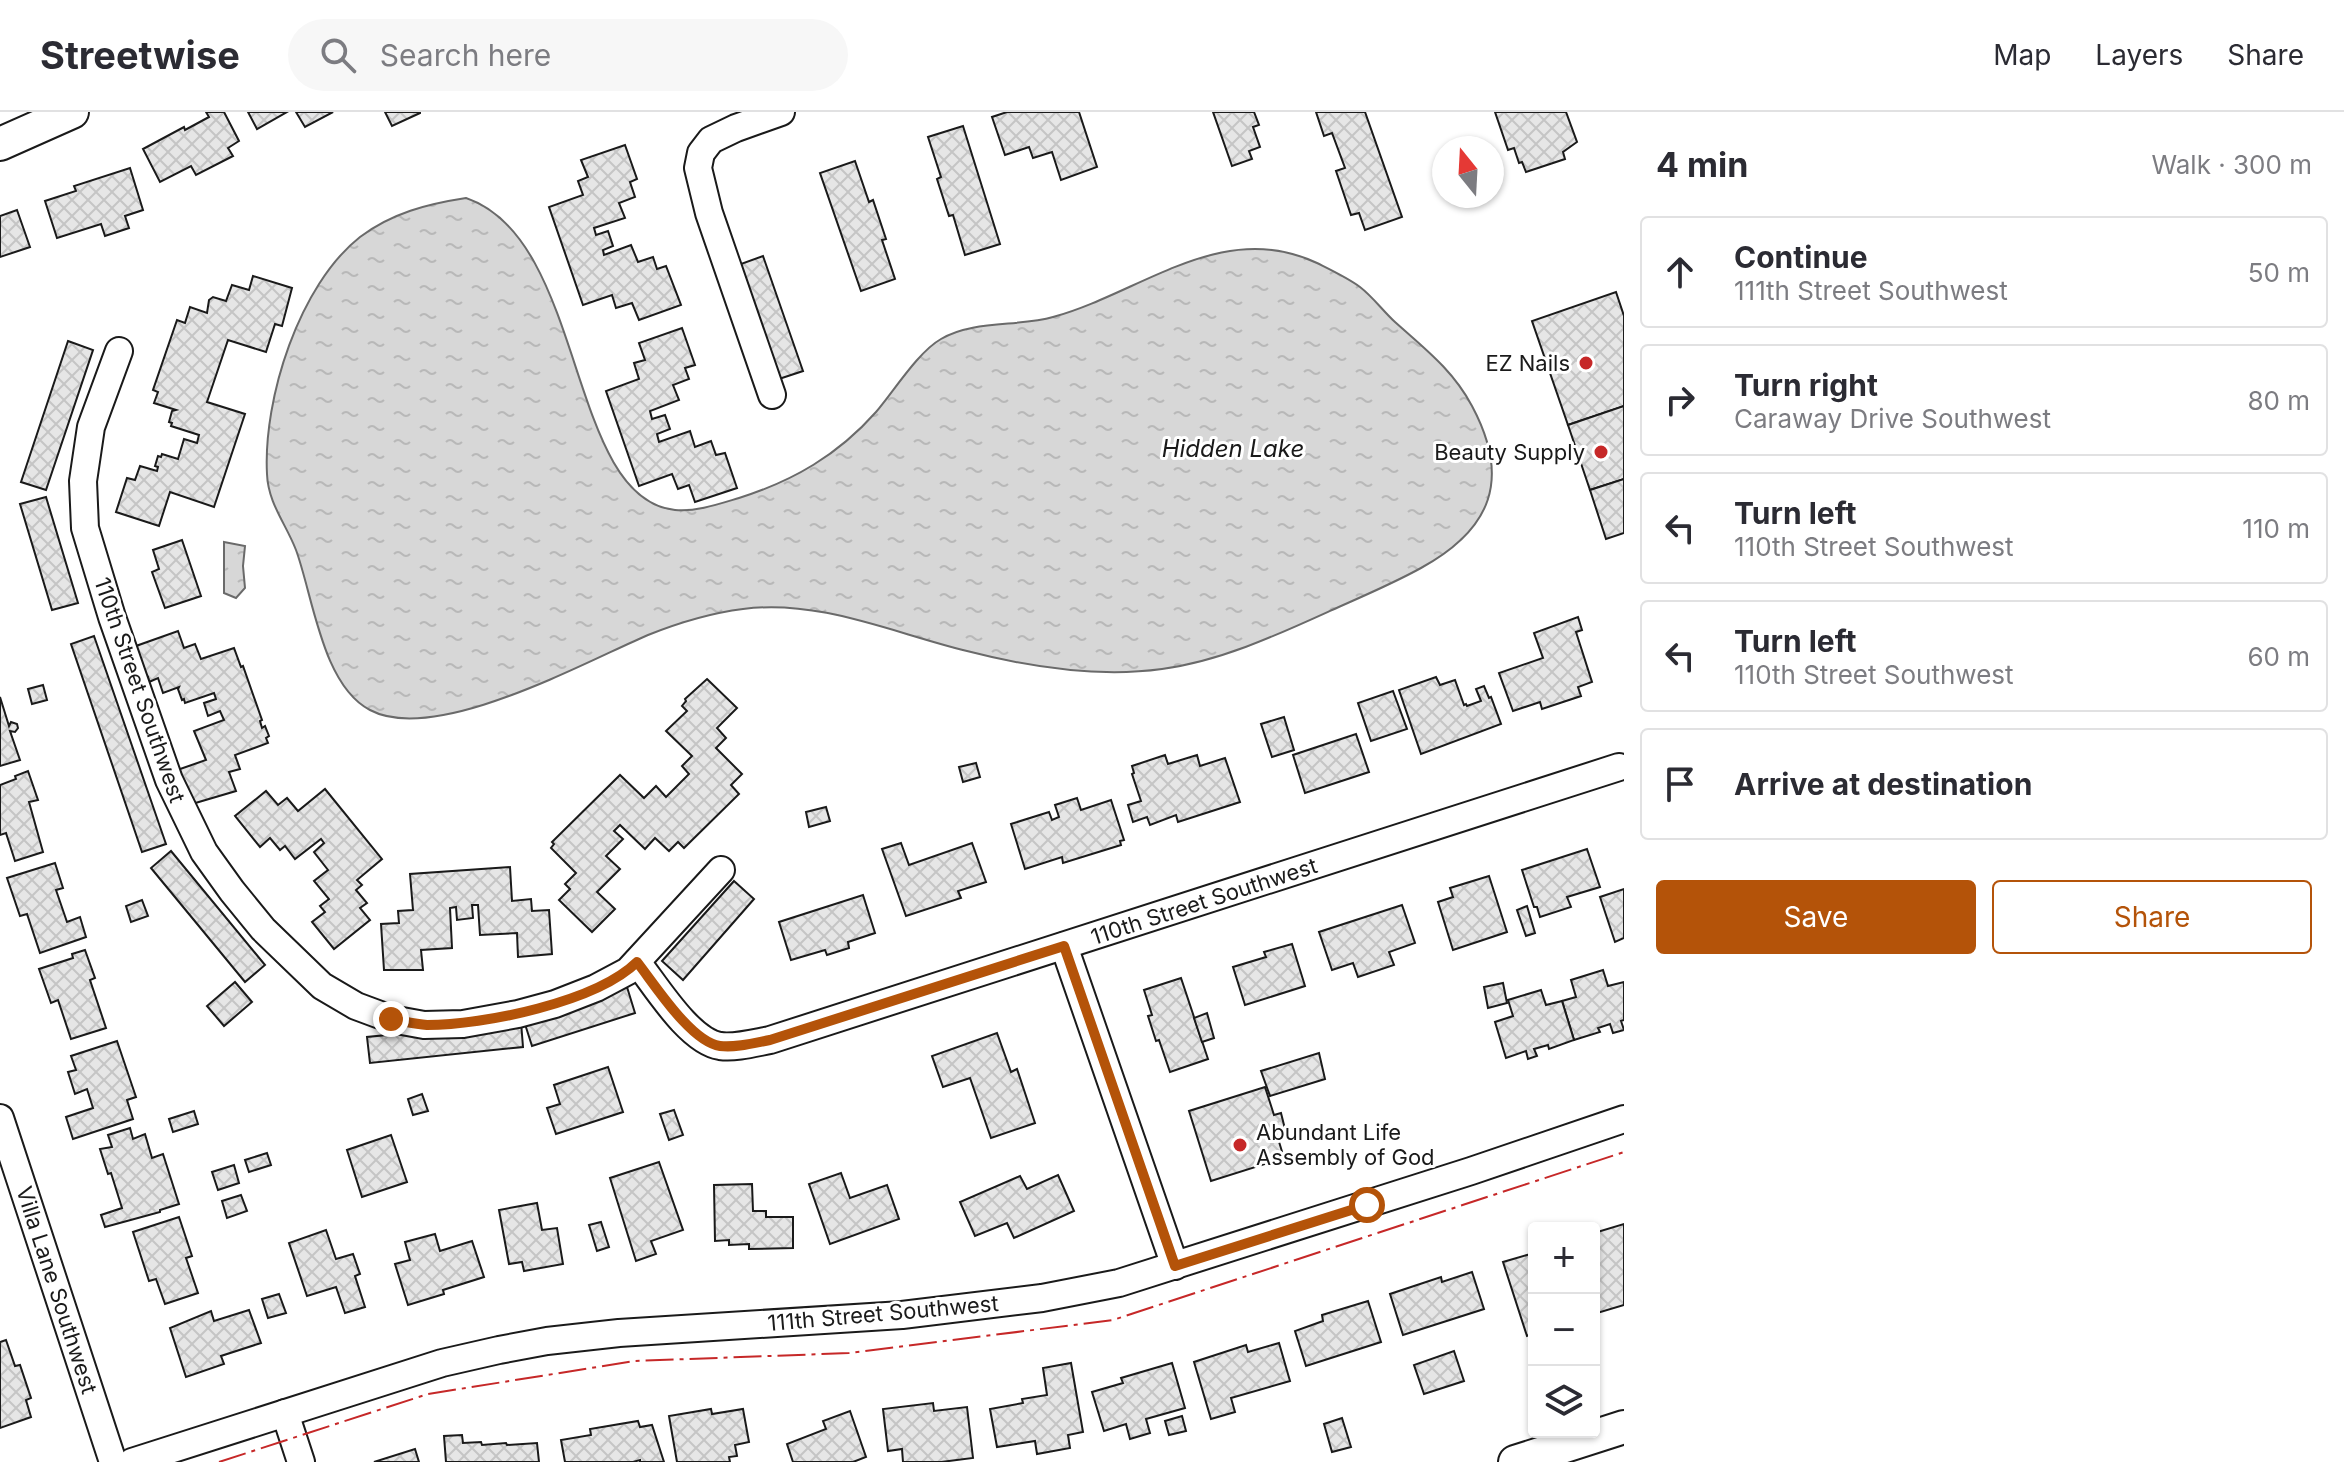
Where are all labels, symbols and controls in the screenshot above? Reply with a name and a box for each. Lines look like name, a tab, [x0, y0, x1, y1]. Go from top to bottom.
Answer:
search box	[288, 19, 848, 91]
text: Streetwise	[40, 32, 240, 78]
icon: search	[316, 33, 360, 77]
text: Search here	[380, 37, 551, 73]
text: Map	[1993, 38, 2051, 72]
text: Layers	[2095, 38, 2183, 72]
text: Share	[2227, 38, 2304, 72]
north arrow	[1432, 136, 1504, 208]
text: 4 min	[1656, 144, 1748, 185]
text: Walk · 300 m	[2151, 149, 2312, 180]
text: Continue	[1734, 239, 1868, 275]
icon: ahead	[1658, 250, 1702, 294]
text: 50 m	[2248, 257, 2310, 288]
text: 111th Street Southwest	[1734, 275, 2008, 306]
place label: EZ Nails	[1486, 350, 1570, 376]
marker: EZ Nails	[1577, 354, 1595, 372]
text: Turn right	[1734, 367, 1878, 403]
icon: right	[1658, 378, 1702, 422]
text: 80 m	[2247, 385, 2310, 416]
text: Caraway Drive Southwest	[1734, 403, 2051, 434]
water label: Hidden Lake	[1162, 434, 1304, 463]
place label: Beauty Supply	[1434, 439, 1585, 465]
marker: Beauty Supply	[1592, 443, 1610, 461]
text: Turn left	[1734, 495, 1856, 531]
icon: left	[1658, 506, 1702, 550]
text: 110 m	[2242, 513, 2310, 544]
text: 110th Street Southwest	[1734, 531, 2014, 562]
street label: 110th Street Southwest	[89, 574, 191, 806]
text: Turn left	[1734, 623, 1856, 659]
icon: left	[1658, 634, 1702, 678]
text: 60 m	[2247, 641, 2310, 672]
text: 110th Street Southwest	[1734, 659, 2014, 690]
icon: arrive	[1658, 762, 1702, 806]
text: Arrive at destination	[1734, 766, 2032, 802]
street label: 110th Street Southwest	[1088, 852, 1320, 950]
button: Save	[1656, 880, 1976, 954]
button: Share	[1992, 880, 2312, 954]
route end	[373, 1001, 409, 1037]
place label: Abundant Life Assembly of God	[1256, 1119, 1435, 1170]
marker: Abundant Life Assembly of God	[1231, 1136, 1249, 1154]
street label: Villa Lane Southwest	[11, 1183, 103, 1397]
route start	[1349, 1187, 1385, 1223]
map controls	[1528, 1222, 1600, 1438]
button: +	[1528, 1222, 1600, 1294]
street label: 111th Street Southwest	[767, 1290, 999, 1336]
button: −	[1528, 1294, 1600, 1366]
button: layers	[1528, 1366, 1600, 1438]

